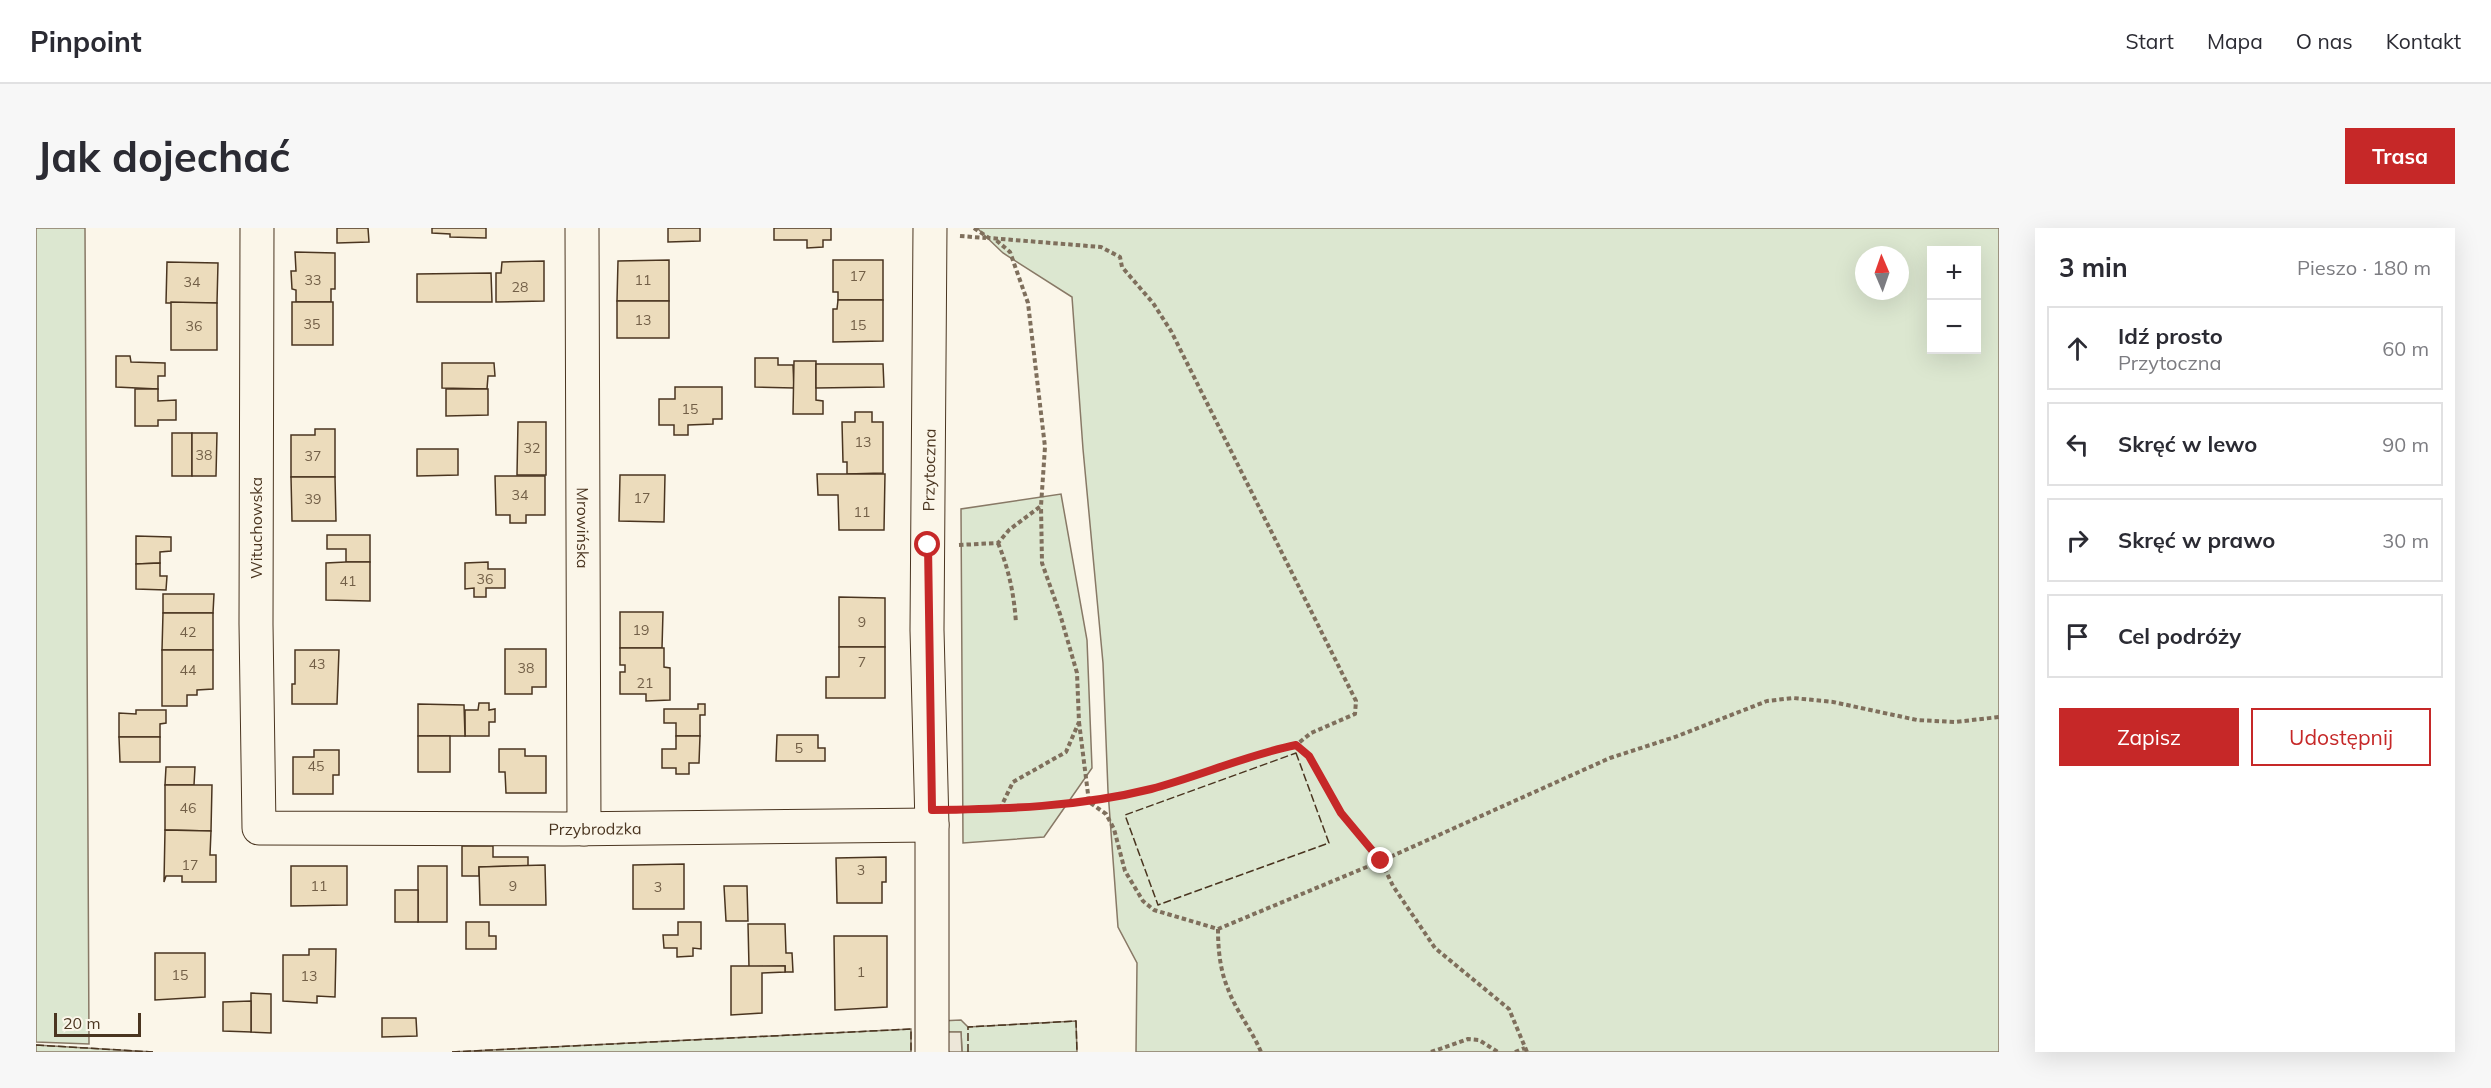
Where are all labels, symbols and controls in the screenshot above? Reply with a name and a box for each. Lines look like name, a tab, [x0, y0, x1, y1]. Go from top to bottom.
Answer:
text: Pinpoint	[30, 24, 142, 59]
text: Start	[2125, 28, 2174, 54]
text: Mapa	[2207, 28, 2263, 54]
text: O nas	[2296, 28, 2353, 54]
text: Kontakt	[2386, 28, 2461, 54]
button: Trasa	[2345, 128, 2455, 184]
text: Jak dojechać	[36, 130, 291, 183]
north arrow	[1855, 246, 1909, 300]
map controls	[1927, 246, 1981, 354]
button: +	[1927, 246, 1981, 300]
text: 3 min	[2059, 251, 2128, 284]
text: Pieszo · 180 m	[2297, 255, 2431, 280]
house number: 17	[850, 267, 866, 285]
house number: 33	[305, 271, 321, 289]
house number: 11	[635, 271, 651, 289]
house number: 34	[184, 273, 201, 291]
house number: 28	[512, 278, 528, 296]
button: −	[1927, 300, 1981, 354]
house number: 13	[635, 311, 651, 329]
house number: 35	[304, 315, 320, 333]
house number: 15	[850, 316, 866, 334]
house number: 36	[186, 317, 202, 335]
text: Idź prosto	[2118, 322, 2223, 350]
icon: ahead	[2061, 332, 2094, 365]
text: 60 m	[2382, 336, 2429, 361]
text: Przytoczna	[2118, 350, 2221, 375]
house number: 15	[682, 400, 698, 418]
street label: Przytoczna	[918, 428, 940, 512]
icon: left	[2061, 428, 2094, 461]
text: Skręć w lewo	[2118, 430, 2257, 458]
text: 90 m	[2382, 432, 2429, 457]
house number: 13	[855, 433, 871, 451]
house number: 32	[524, 439, 540, 457]
house number: 38	[196, 446, 212, 464]
house number: 37	[305, 447, 321, 465]
street label: Wituchowska	[246, 477, 266, 579]
house number: 34	[512, 486, 529, 504]
street label: Mrowińska	[573, 487, 593, 569]
house number: 17	[634, 489, 650, 507]
house number: 39	[305, 490, 321, 508]
house number: 11	[854, 503, 870, 521]
icon: right	[2061, 524, 2094, 557]
text: Skręć w prawo	[2118, 526, 2275, 554]
text: 30 m	[2382, 528, 2429, 553]
route start	[914, 531, 940, 557]
house number: 36	[477, 570, 493, 588]
house number: 41	[340, 572, 356, 590]
house number: 9	[858, 613, 866, 631]
icon: arrive	[2061, 620, 2094, 653]
house number: 19	[633, 621, 649, 639]
text: Cel podróży	[2118, 622, 2241, 650]
house number: 42	[180, 623, 196, 641]
house number: 7	[858, 653, 866, 671]
house number: 43	[309, 655, 325, 673]
house number: 38	[518, 659, 534, 677]
house number: 44	[180, 661, 197, 679]
house number: 21	[637, 674, 653, 692]
button: Zapisz	[2059, 708, 2239, 766]
button: Udostępnij	[2251, 708, 2431, 766]
house number: 5	[795, 739, 803, 757]
house number: 45	[308, 757, 324, 775]
house number: 46	[180, 799, 196, 817]
street label: Przybrodzka	[548, 818, 642, 839]
route end	[1367, 847, 1393, 873]
house number: 17	[182, 856, 198, 874]
house number: 3	[857, 861, 865, 879]
house number: 11	[311, 877, 327, 895]
house number: 9	[509, 877, 517, 895]
house number: 3	[654, 878, 662, 896]
house number: 1	[857, 963, 865, 981]
house number: 15	[172, 966, 188, 984]
house number: 13	[301, 967, 317, 985]
scale bar	[54, 1010, 141, 1038]
text: 20 m	[63, 1013, 100, 1033]

